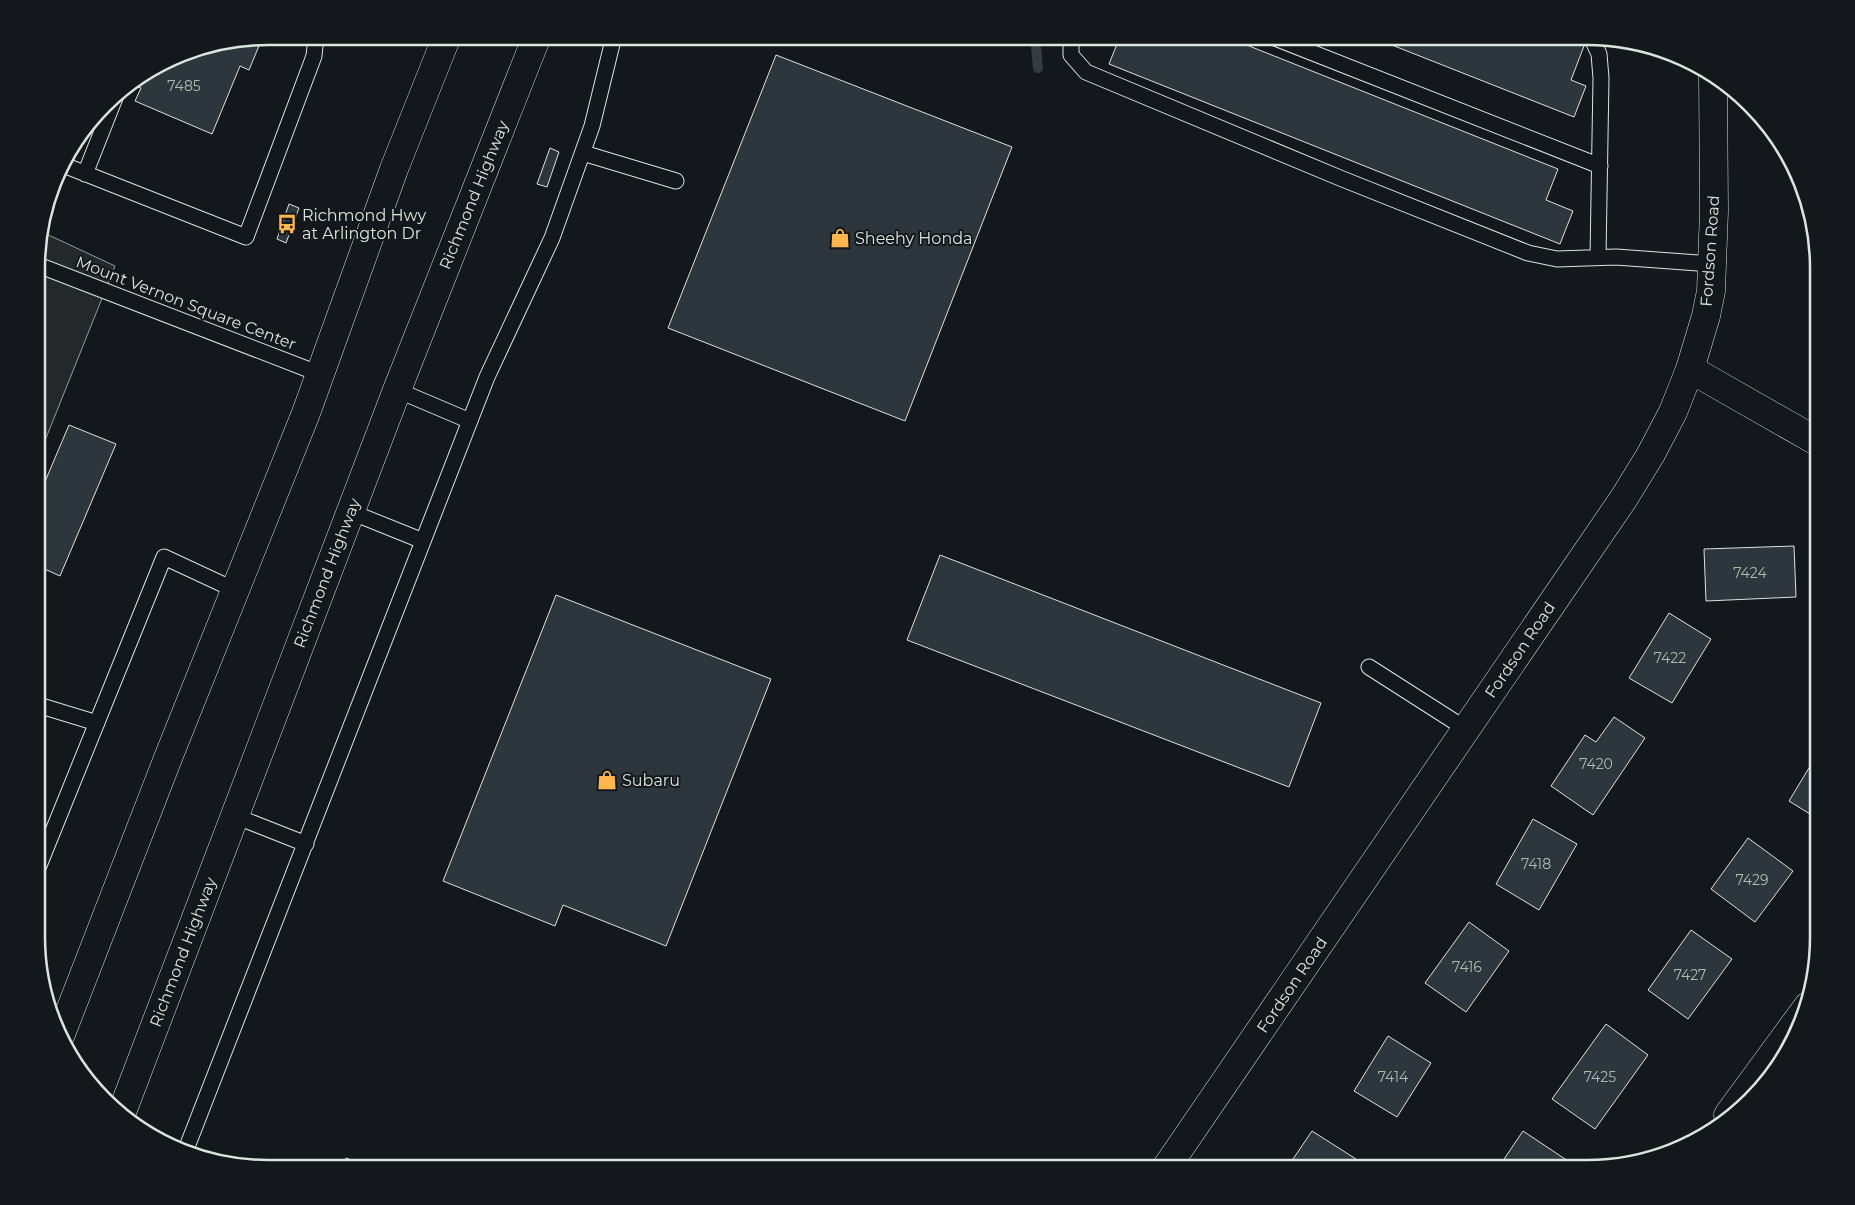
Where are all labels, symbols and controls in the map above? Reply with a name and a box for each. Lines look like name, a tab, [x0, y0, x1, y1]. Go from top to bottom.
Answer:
house number: 7485	[167, 77, 201, 95]
street label: Richmond Highway	[435, 117, 513, 272]
street label: Fordson Road	[1697, 195, 1723, 307]
place label: Richmond Hwy at Arlington Dr	[302, 206, 426, 243]
bus stop icon: Richmond Hwy at Arlington Dr	[276, 213, 298, 235]
shop icon: Sheehy Honda	[829, 227, 851, 249]
place label: Sheehy Honda	[855, 229, 973, 248]
street label: Mount Vernon Square Center	[73, 252, 299, 354]
street label: Richmond Highway	[290, 495, 364, 651]
house number: 7424	[1733, 564, 1767, 582]
street label: Fordson Road	[1481, 598, 1559, 702]
house number: 7422	[1654, 649, 1686, 667]
house number: 7420	[1579, 755, 1613, 773]
shop icon: Subaru	[596, 769, 618, 791]
place label: Subaru	[622, 771, 680, 790]
house number: 7418	[1521, 855, 1551, 873]
house number: 7429	[1735, 871, 1769, 889]
street label: Richmond Highway	[146, 874, 220, 1030]
street label: Fordson Road	[1253, 933, 1331, 1037]
house number: 7416	[1452, 958, 1482, 976]
house number: 7427	[1674, 966, 1706, 984]
house number: 7414	[1378, 1068, 1409, 1086]
house number: 7425	[1584, 1068, 1616, 1086]

